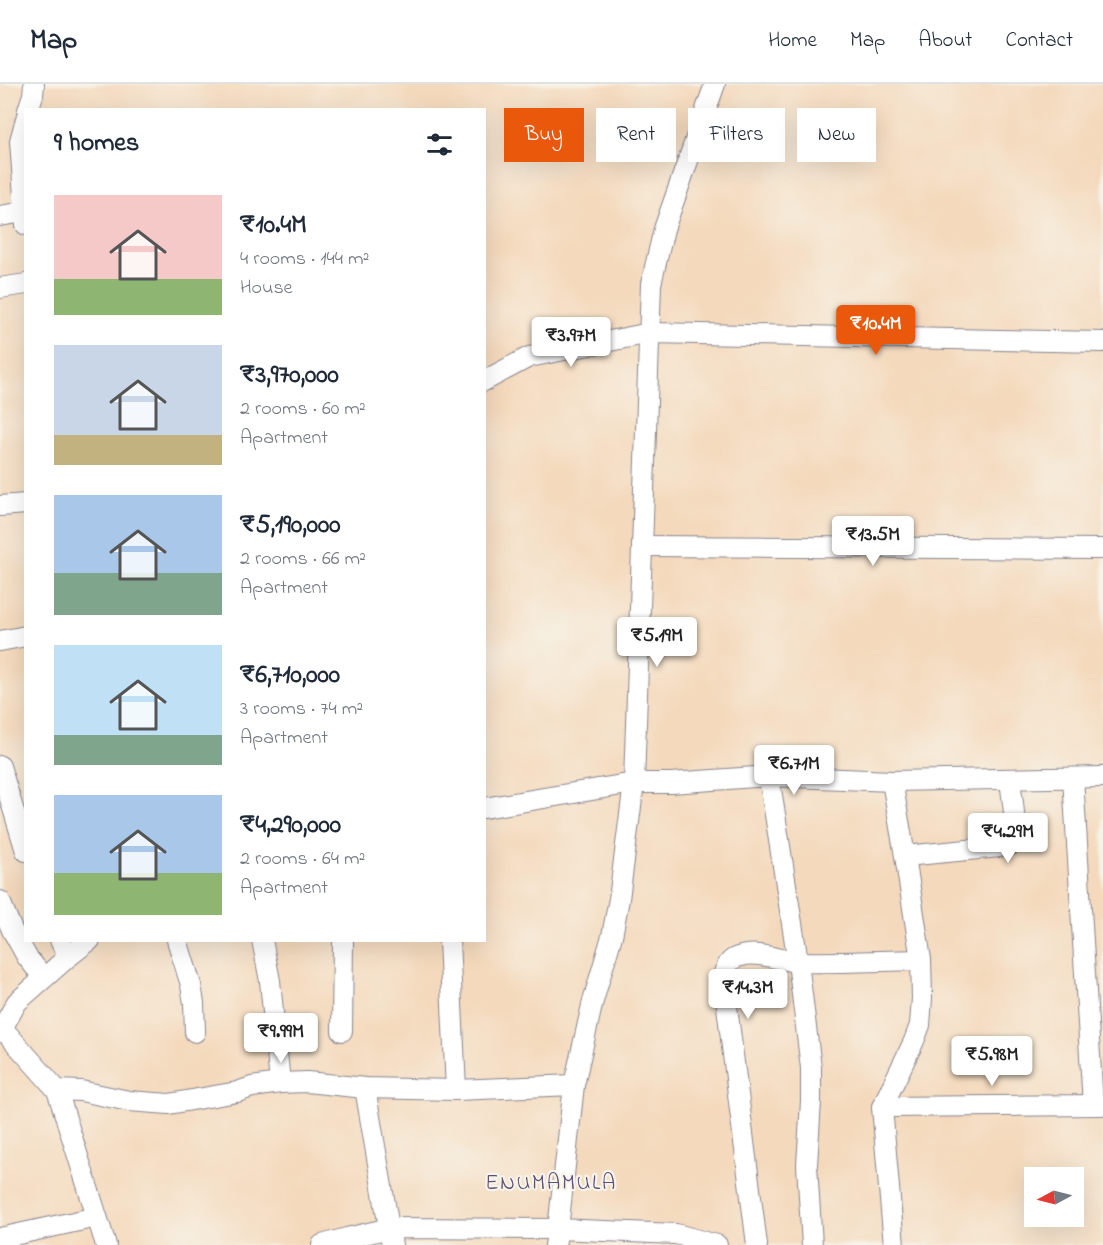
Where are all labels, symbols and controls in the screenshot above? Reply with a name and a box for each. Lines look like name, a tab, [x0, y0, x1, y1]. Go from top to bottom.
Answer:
text: Map	[30, 21, 77, 62]
text: Home	[768, 26, 817, 56]
text: Map	[850, 26, 885, 56]
text: About	[918, 26, 972, 56]
text: Contact	[1005, 26, 1073, 56]
chip: Buy	[504, 108, 584, 162]
chip: Rent	[596, 108, 676, 162]
chip: Filters	[688, 108, 785, 162]
chip: New	[797, 108, 876, 162]
text: 9 homes	[54, 125, 139, 163]
icon: filters	[423, 128, 456, 161]
text: ₹10.4M	[240, 207, 307, 245]
icon: home	[102, 219, 174, 291]
text: 4 rooms · 144 m²	[240, 245, 370, 274]
text: House	[240, 274, 293, 303]
pin: ₹10.4M	[827, 305, 925, 356]
text: ₹10.4M	[850, 310, 902, 339]
pin: ₹3.97M	[522, 317, 620, 368]
text: ₹3.97M	[546, 322, 596, 351]
text: ₹3,970,000	[240, 357, 339, 395]
icon: home	[102, 369, 174, 441]
text: 2 rooms · 60 m²	[240, 395, 366, 424]
text: Apartment	[240, 424, 328, 453]
text: ₹5,190,000	[240, 507, 340, 545]
pin: ₹13.5M	[824, 516, 922, 567]
icon: home	[102, 519, 174, 591]
text: ₹13.5M	[846, 521, 900, 550]
text: 2 rooms · 66 m²	[240, 545, 366, 574]
text: Apartment	[240, 574, 328, 603]
pin: ₹5.19M	[608, 617, 706, 668]
text: ₹5.19M	[631, 622, 683, 651]
text: ₹6,710,000	[240, 657, 340, 695]
icon: home	[102, 669, 174, 741]
text: 3 rooms · 74 m²	[240, 695, 363, 724]
text: Apartment	[240, 724, 328, 753]
pin: ₹6.71M	[745, 745, 843, 796]
text: ₹6.71M	[768, 750, 820, 779]
text: ₹4,290,000	[240, 807, 341, 845]
pin: ₹4.29M	[959, 813, 1057, 864]
text: ₹4.29M	[982, 818, 1034, 847]
icon: home	[102, 819, 174, 891]
text: 2 rooms · 64 m²	[240, 845, 365, 874]
text: Apartment	[240, 874, 328, 903]
pin: ₹14.3M	[699, 969, 797, 1020]
text: ₹14.3M	[722, 974, 774, 1003]
pin: ₹9.99M	[232, 1013, 330, 1064]
text: ₹9.99M	[258, 1018, 304, 1047]
pin: ₹5.98M	[943, 1036, 1041, 1087]
text: ₹5.98M	[965, 1041, 1019, 1070]
north arrow	[1024, 1167, 1084, 1227]
map controls	[1024, 1167, 1084, 1227]
district label: ENUMAMULA	[485, 1168, 617, 1200]

